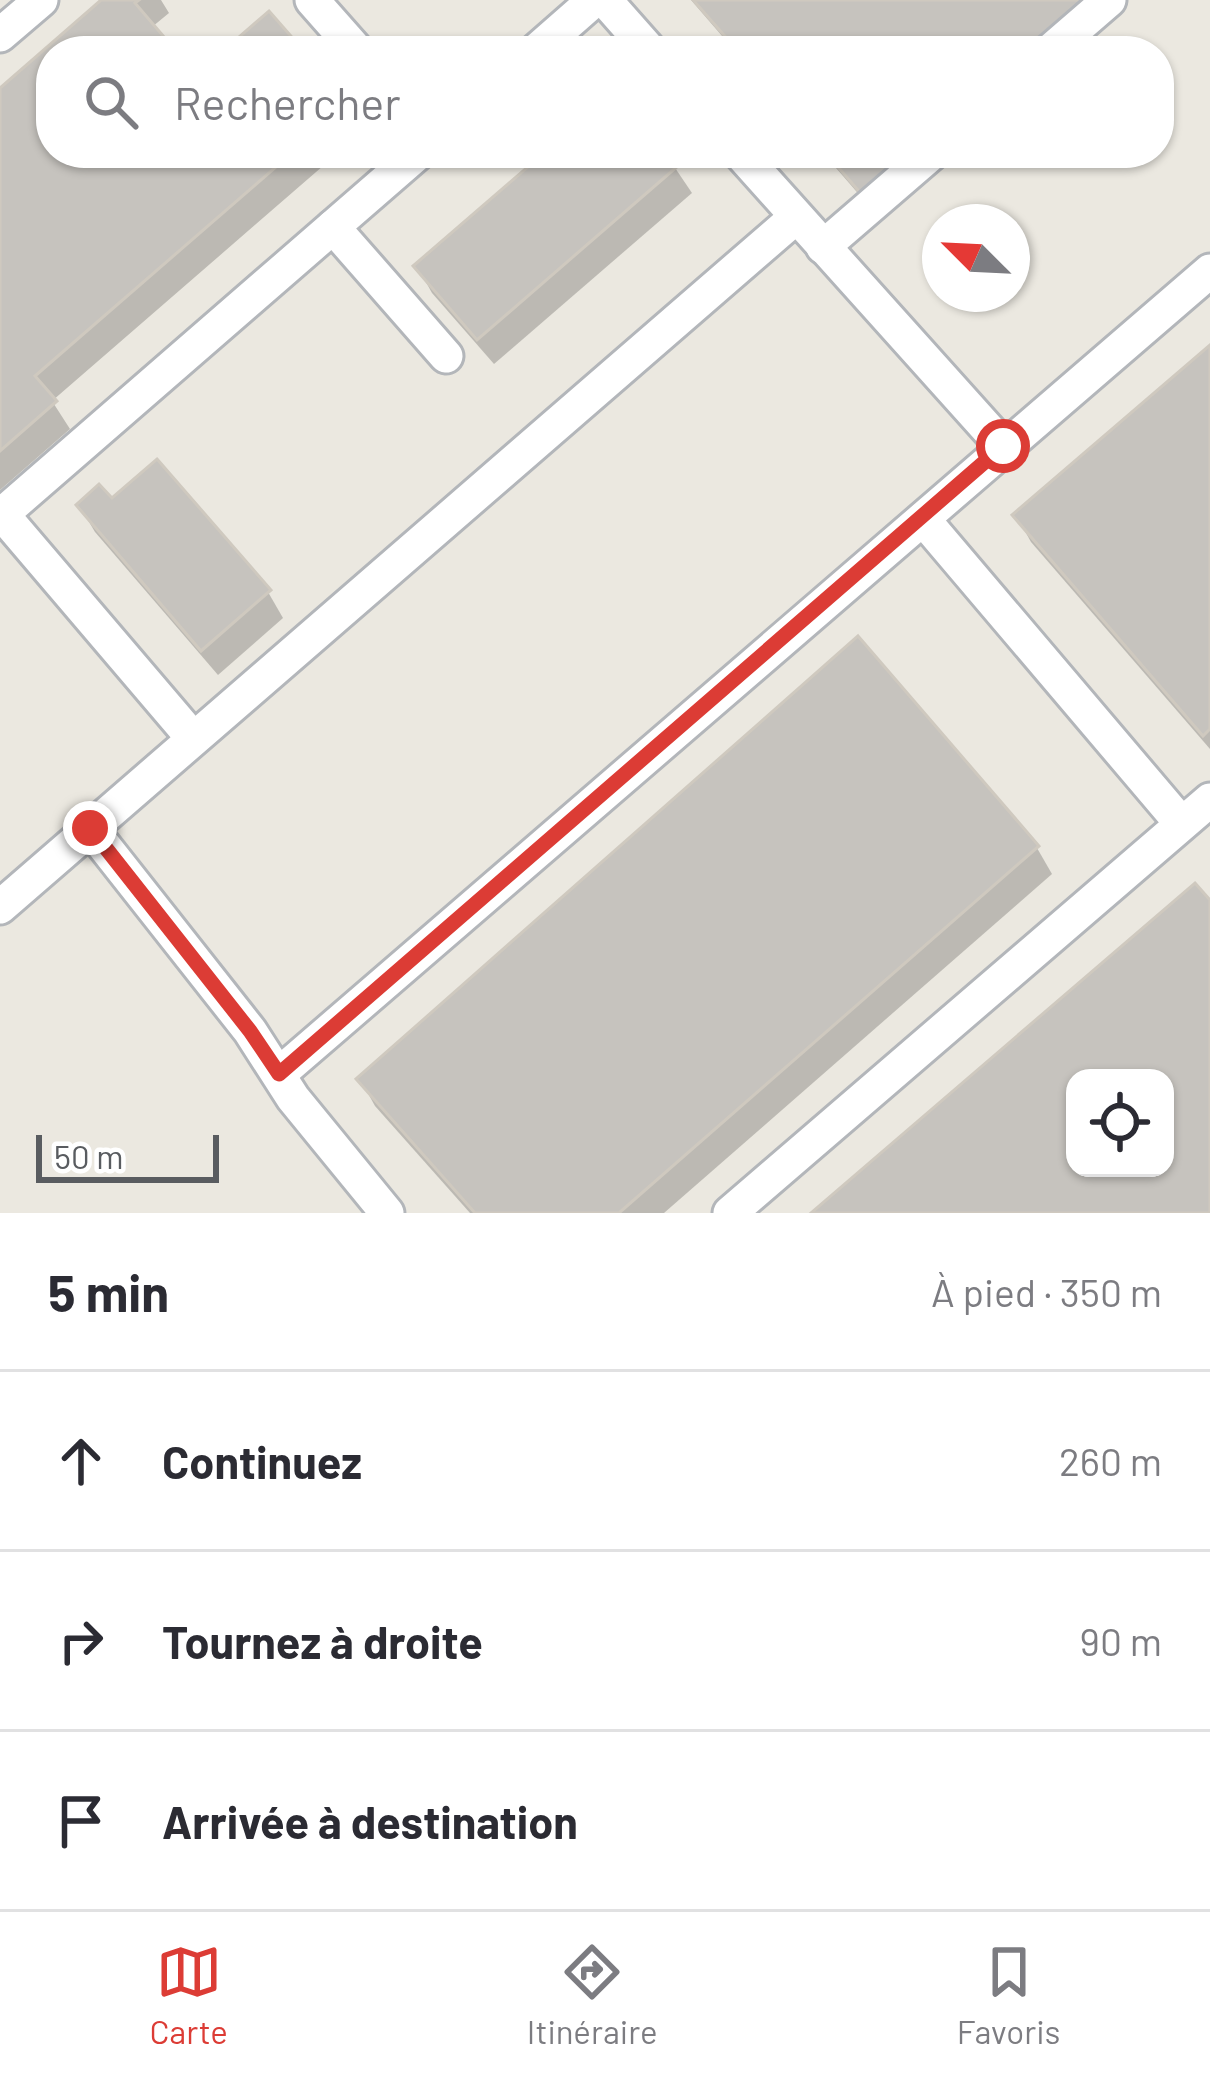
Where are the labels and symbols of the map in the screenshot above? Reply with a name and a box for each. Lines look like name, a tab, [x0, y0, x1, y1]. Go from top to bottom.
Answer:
north arrow	[922, 204, 1030, 312]
route start	[976, 419, 1030, 473]
route end	[63, 801, 117, 855]
scale bar	[36, 1129, 219, 1182]

